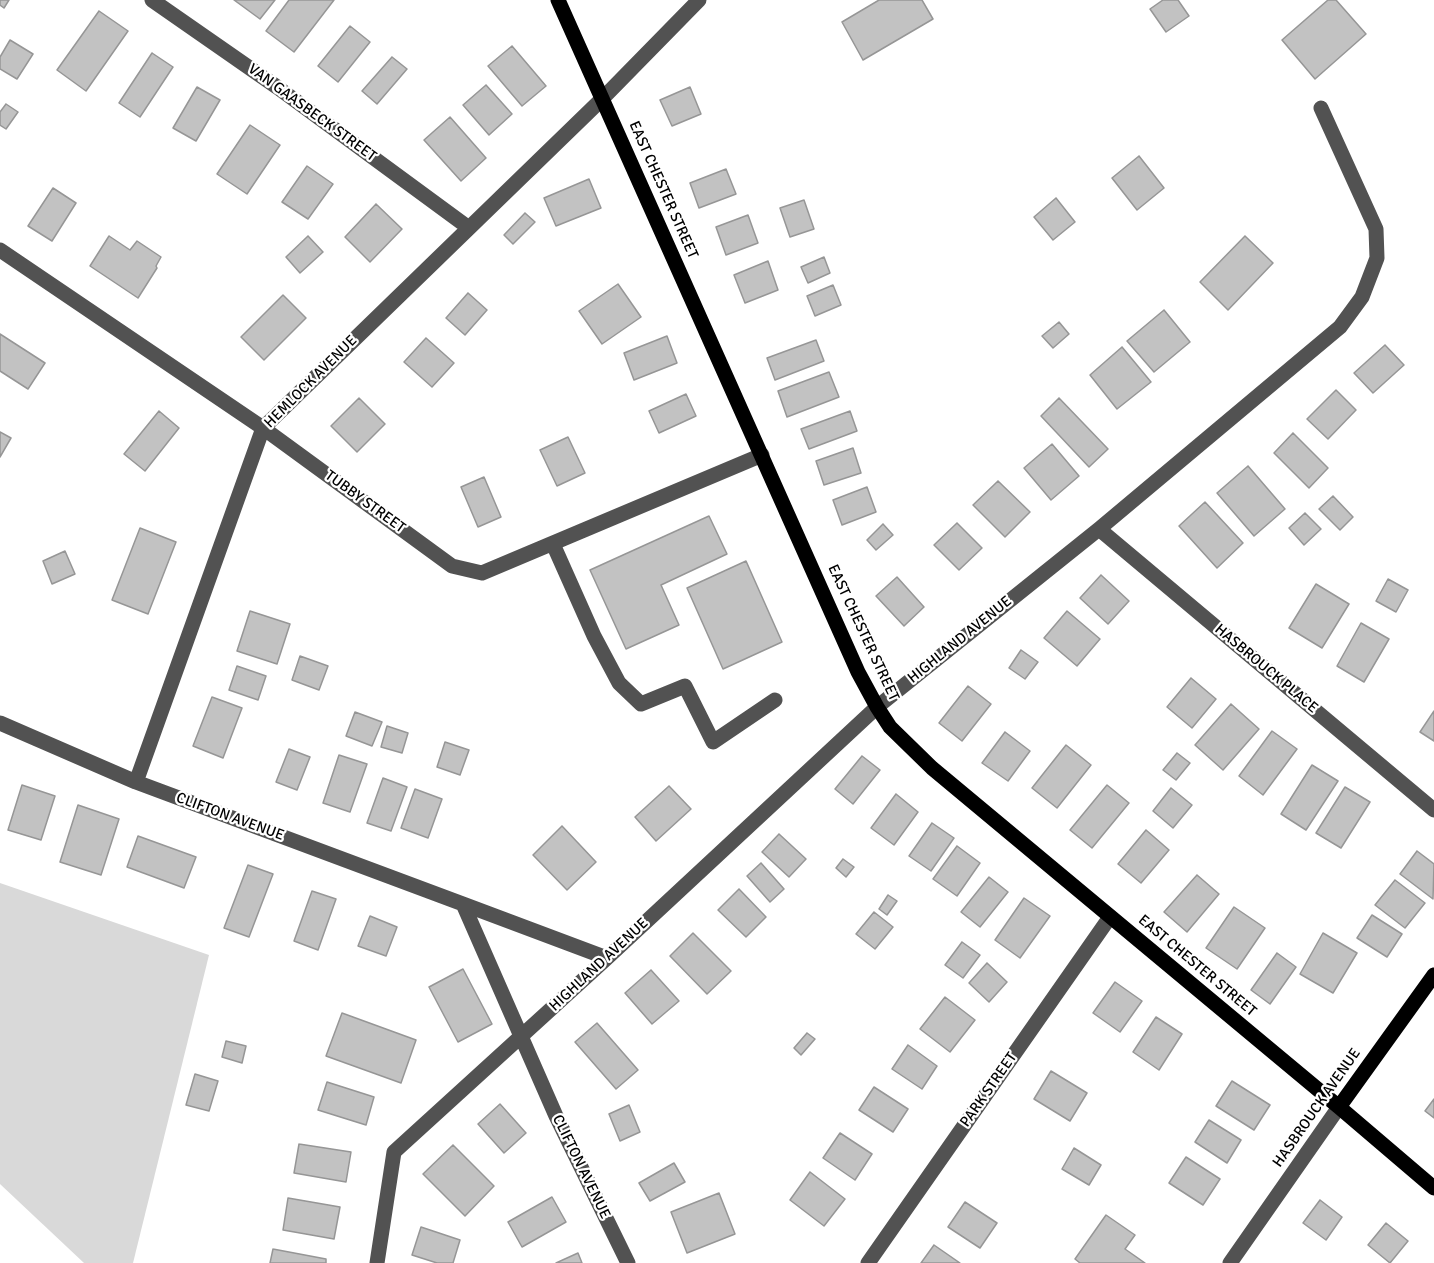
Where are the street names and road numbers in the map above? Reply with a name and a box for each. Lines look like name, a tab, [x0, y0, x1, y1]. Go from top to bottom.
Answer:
street label: VAN GAASBECK STREET	[244, 60, 380, 166]
street label: EAST CHESTER STREET	[625, 118, 701, 262]
street label: HEMLOCK AVENUE	[261, 332, 361, 432]
street label: TUBBY STREET	[321, 467, 409, 537]
street label: EAST CHESTER STREET	[823, 562, 903, 704]
street label: HIGHLAND AVENUE	[904, 593, 1016, 687]
street label: HASBROUCK PLACE	[1211, 621, 1321, 717]
street label: CLIFTON AVENUE	[174, 789, 286, 845]
street label: EAST CHESTER STREET	[1134, 911, 1260, 1021]
street label: HIGHLAND AVENUE	[546, 915, 652, 1015]
street label: HASBROUCK AVENUE	[1269, 1045, 1365, 1171]
street label: PARK STREET	[957, 1049, 1021, 1131]
street label: CLIFTON AVENUE	[548, 1112, 614, 1222]

